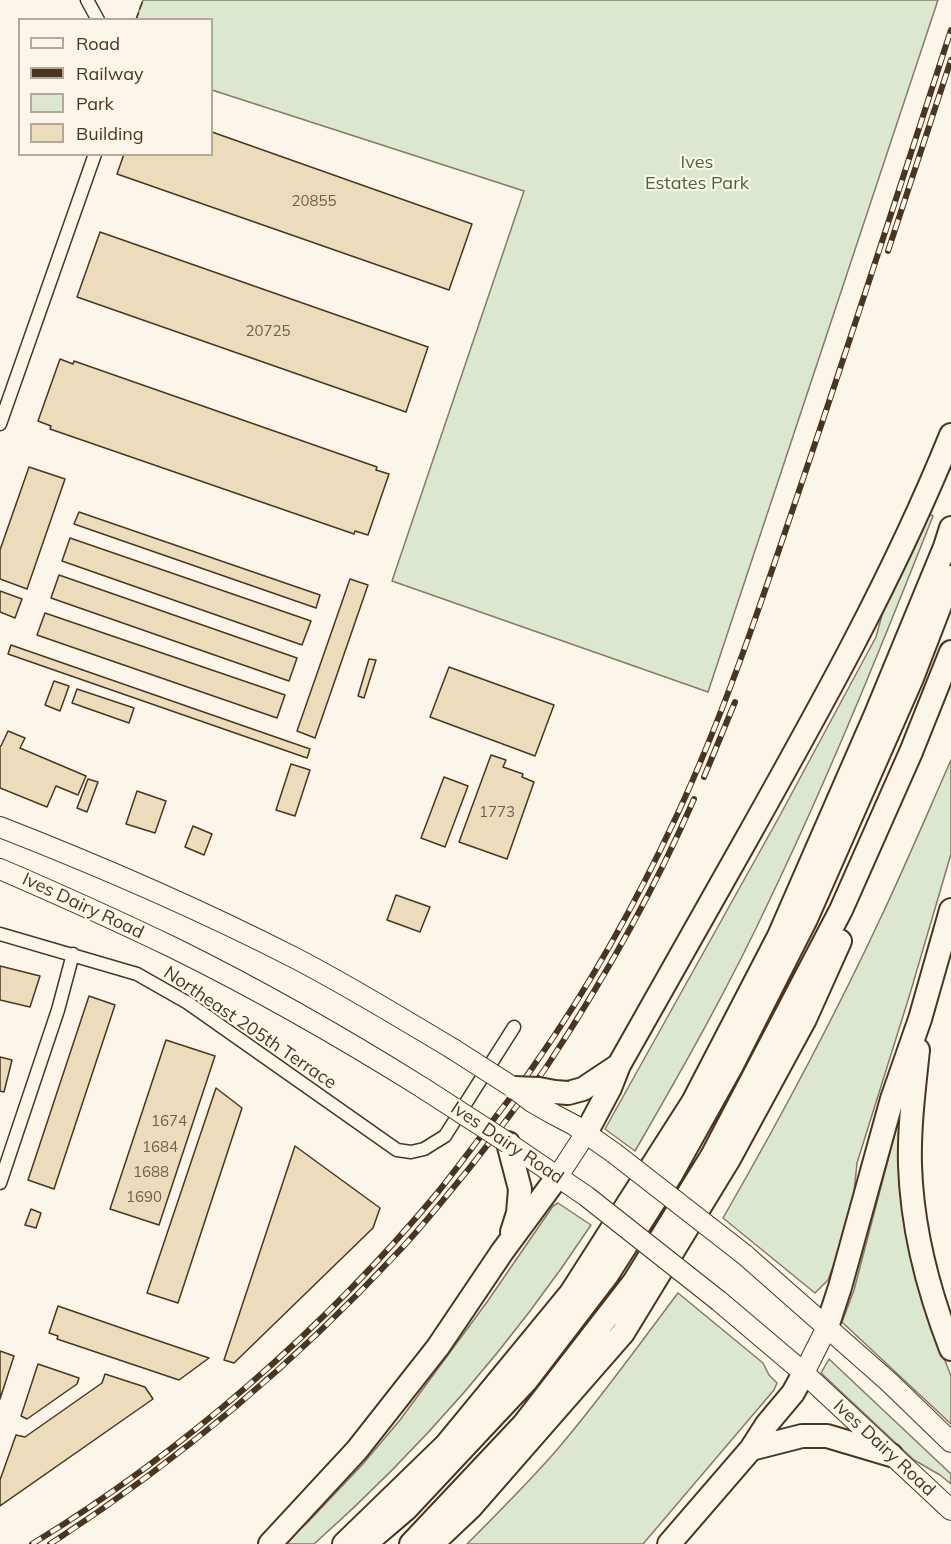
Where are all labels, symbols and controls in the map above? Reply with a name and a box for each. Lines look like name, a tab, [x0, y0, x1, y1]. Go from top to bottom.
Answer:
legend	[18, 18, 213, 156]
text: Road	[76, 32, 120, 55]
text: Railway	[76, 62, 144, 85]
text: Park	[76, 92, 114, 115]
text: Building	[76, 122, 144, 145]
park label: Ives Estates Park	[645, 152, 749, 195]
house number: 20855	[292, 192, 336, 210]
house number: 20725	[246, 322, 290, 340]
house number: 1773	[479, 803, 515, 821]
street label: Ives Dairy Road	[19, 868, 147, 944]
street label: Northeast 205th Terrace	[160, 962, 340, 1094]
street label: Ives Dairy Road	[446, 1097, 568, 1189]
house number: 1674	[151, 1112, 187, 1130]
house number: 1684	[142, 1138, 178, 1156]
house number: 1688	[133, 1163, 169, 1181]
house number: 1690	[126, 1188, 162, 1206]
street label: Ives Dairy Road	[829, 1395, 939, 1501]

